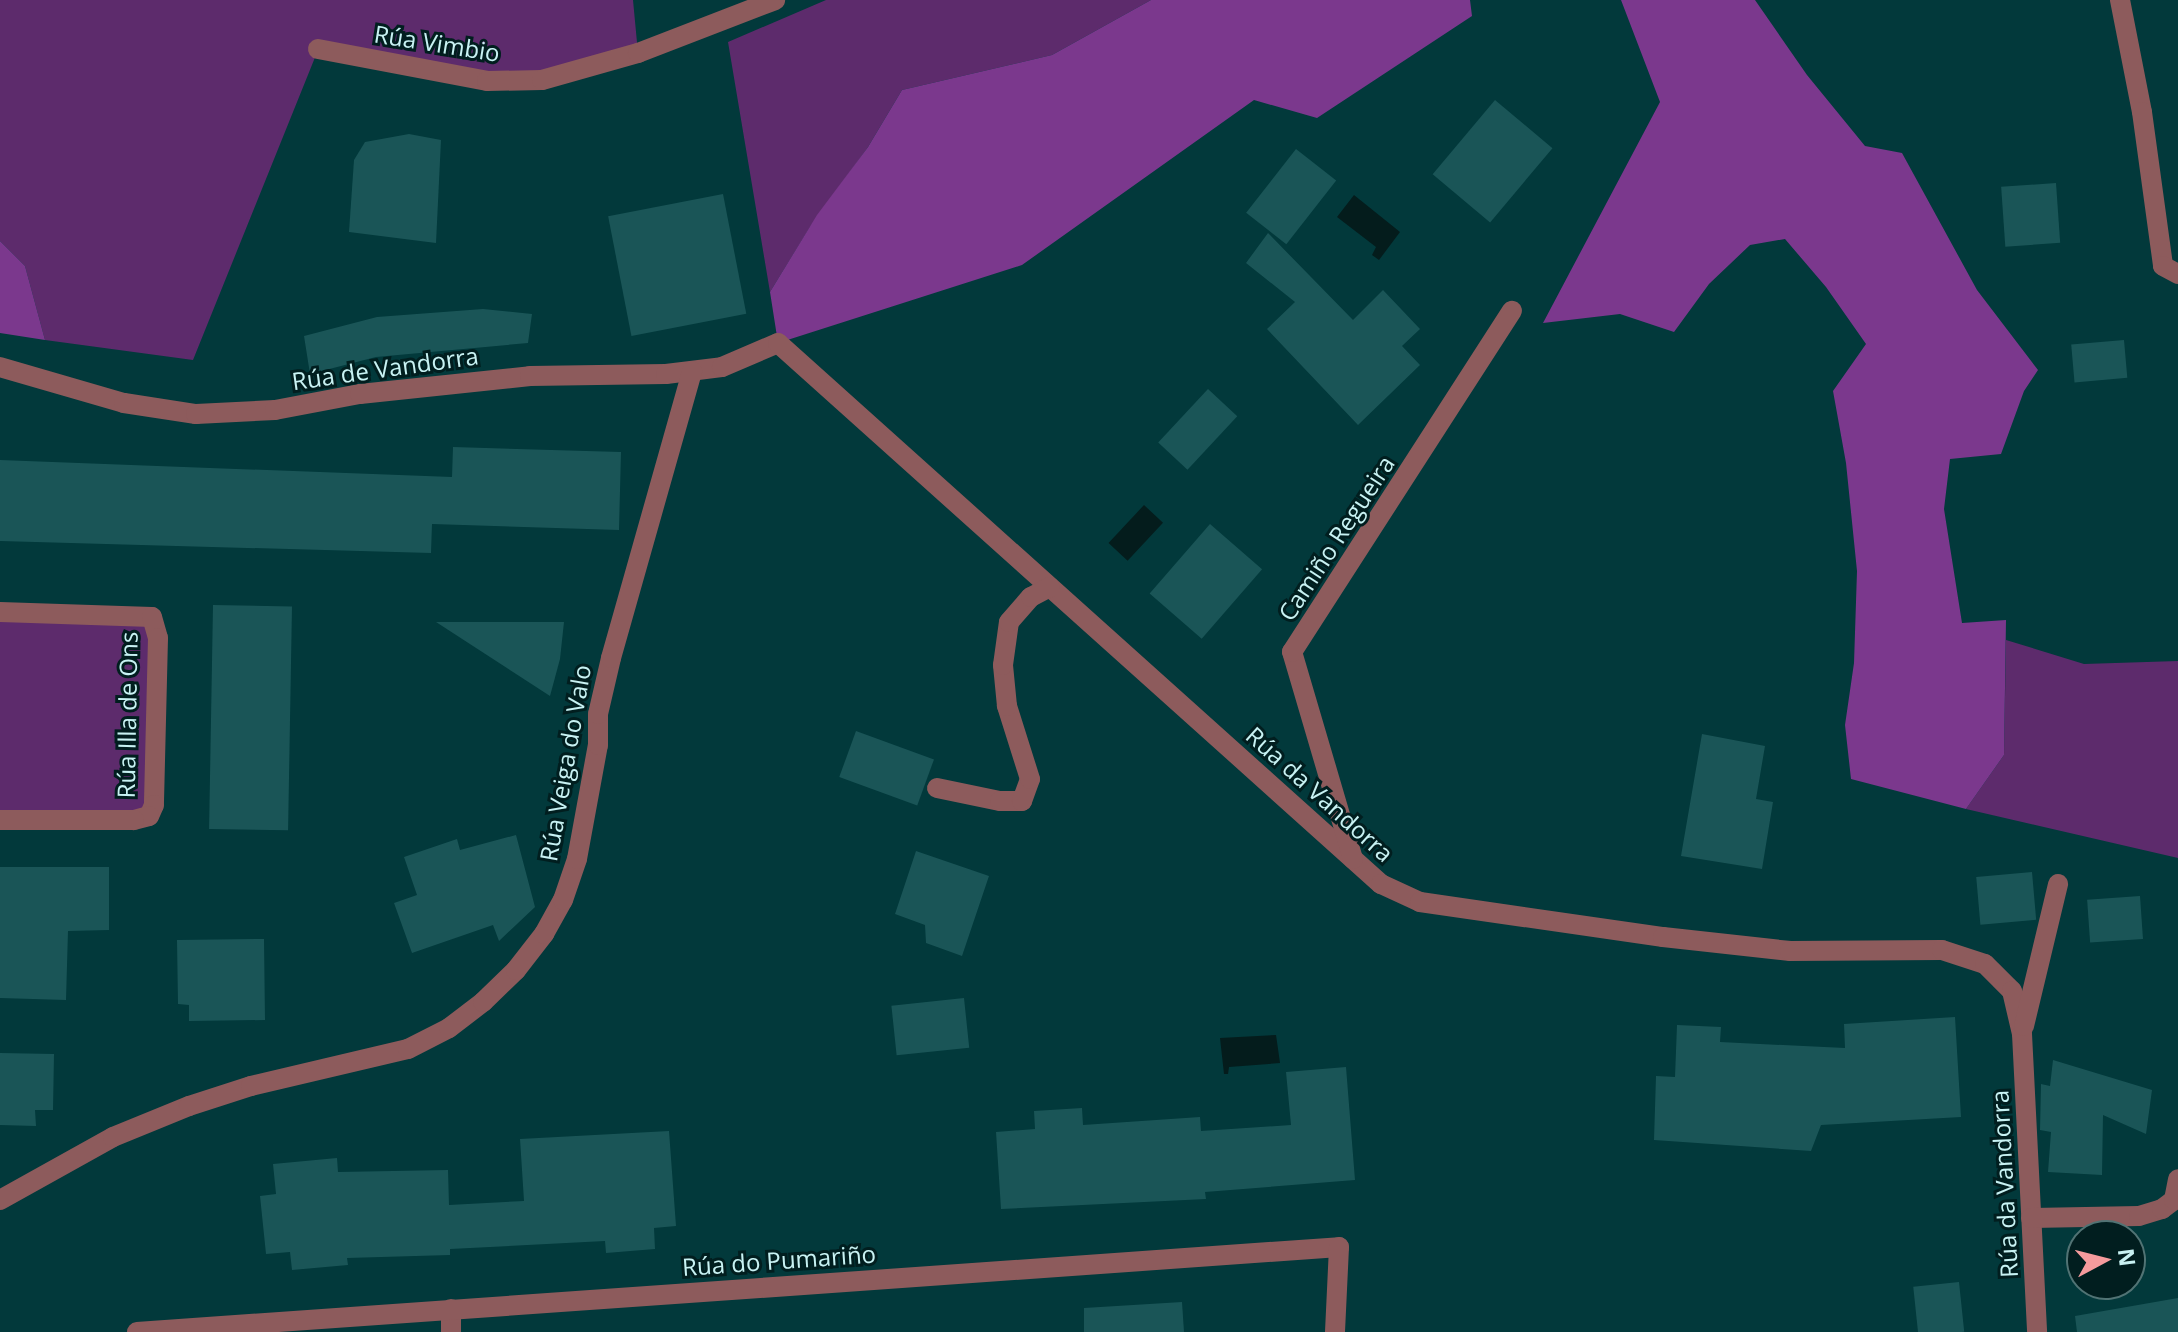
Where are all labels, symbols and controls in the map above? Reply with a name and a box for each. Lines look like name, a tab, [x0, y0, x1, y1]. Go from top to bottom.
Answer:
street label: Rúa Vimbio	[372, 19, 502, 67]
street label: Rúa de Vandorra	[290, 341, 480, 395]
street label: Camiño Regueira	[1272, 450, 1400, 626]
street label: Rúa Illa de Ons	[111, 631, 143, 799]
street label: Rúa Veiga do Valo	[534, 662, 596, 864]
street label: Rúa da Vandorra	[1241, 720, 1399, 868]
street label: Rúa da Vandorra	[1985, 1089, 2023, 1279]
north arrow	[2066, 1220, 2146, 1300]
street label: Rúa do Pumariño	[681, 1239, 877, 1281]
text: N	[2112, 1247, 2144, 1268]

